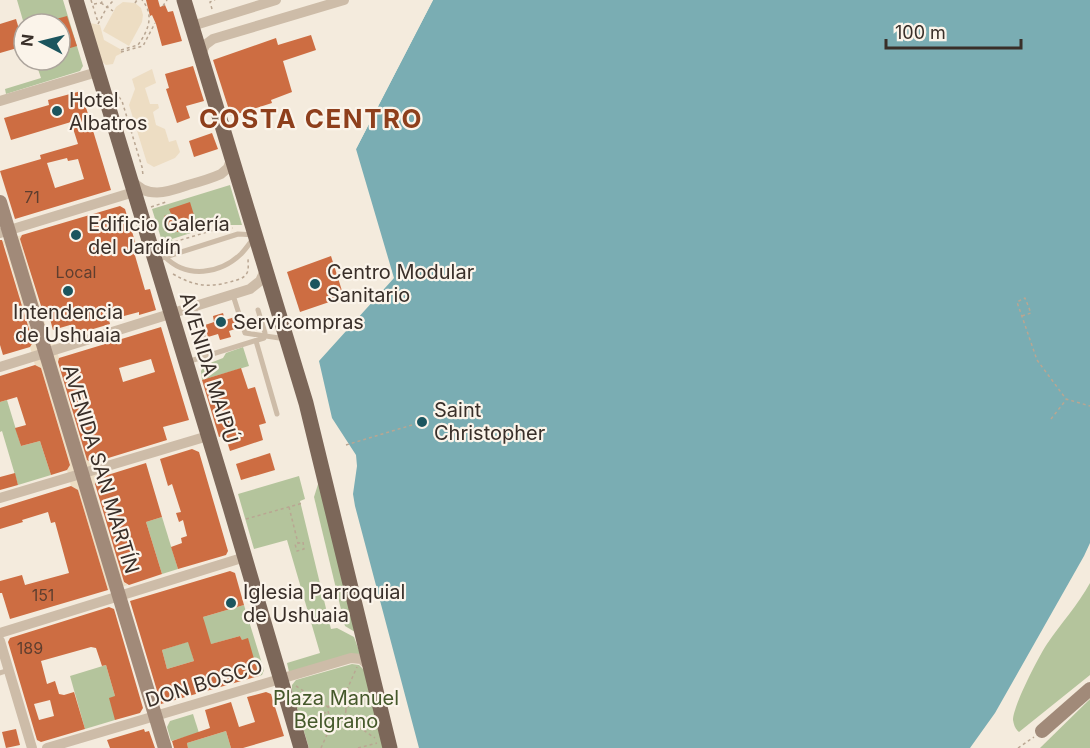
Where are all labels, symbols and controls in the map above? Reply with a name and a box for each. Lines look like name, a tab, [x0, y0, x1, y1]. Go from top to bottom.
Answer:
north arrow	[12, 12, 72, 72]
scale bar	[886, 12, 1021, 50]
text: 100 m	[895, 22, 946, 43]
text: N	[16, 33, 38, 47]
place label: Hotel Albatros	[69, 88, 148, 135]
district label: COSTA CENTRO	[199, 103, 423, 134]
marker: Hotel Albatros	[50, 104, 64, 118]
house number: 71	[24, 187, 40, 207]
place label: Edificio Galería del Jardín	[88, 212, 230, 259]
marker: Edificio Galería del Jardín	[69, 228, 83, 242]
place label: Centro Modular Sanitario	[327, 260, 475, 307]
house number: Local	[56, 262, 96, 282]
marker: Centro Modular Sanitario	[308, 277, 322, 291]
marker: Intendencia de Ushuaia	[61, 284, 75, 298]
street label: AVENIDA MAIPÚ	[175, 289, 244, 446]
place label: Intendencia de Ushuaia	[13, 300, 123, 347]
place label: Servicompras	[233, 310, 364, 334]
marker: Servicompras	[214, 315, 228, 329]
street label: AVENIDA SAN MARTÍN	[58, 361, 145, 576]
place label: Saint Christopher	[434, 398, 546, 445]
marker: Saint Christopher	[415, 415, 429, 429]
place label: Iglesia Parroquial de Ushuaia	[243, 580, 405, 627]
house number: 151	[32, 585, 54, 605]
marker: Iglesia Parroquial de Ushuaia	[224, 596, 238, 610]
house number: 189	[17, 638, 43, 658]
street label: DON BOSCO	[142, 654, 266, 712]
park label: Plaza Manuel Belgrano	[273, 686, 399, 733]

